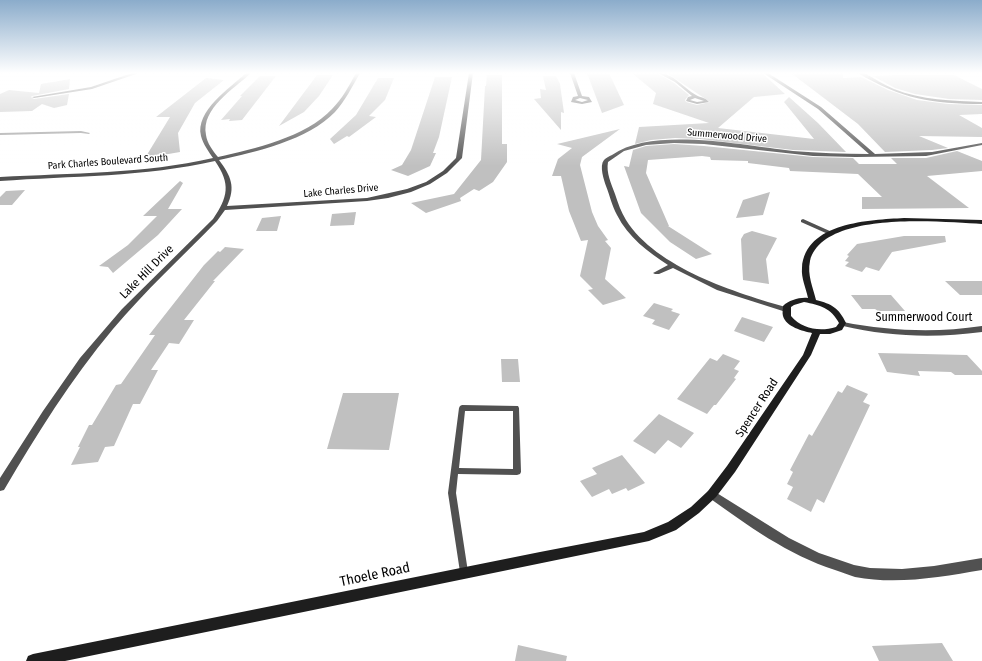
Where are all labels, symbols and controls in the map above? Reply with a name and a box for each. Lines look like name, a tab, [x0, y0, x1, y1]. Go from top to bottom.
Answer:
street label: Summerwood Drive	[687, 127, 767, 145]
street label: Park Charles Boulevard South	[47, 152, 169, 172]
street label: Lake Charles Drive	[303, 182, 379, 200]
street label: Lake Hill Drive	[117, 242, 177, 302]
street label: Summerwood Court	[875, 311, 973, 325]
street label: Spencer Road	[733, 376, 781, 440]
street label: Thoele Road	[339, 559, 411, 591]

